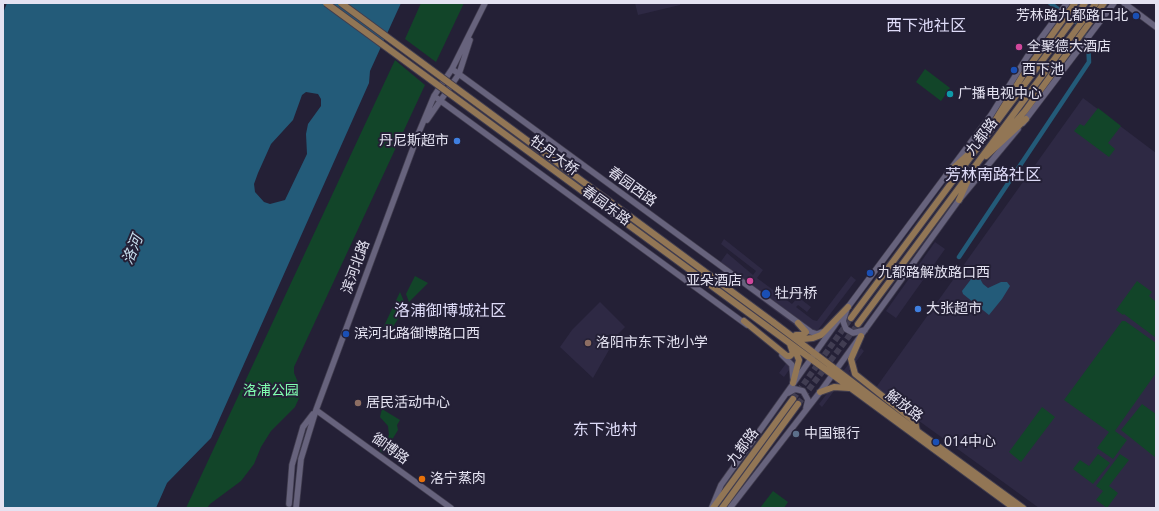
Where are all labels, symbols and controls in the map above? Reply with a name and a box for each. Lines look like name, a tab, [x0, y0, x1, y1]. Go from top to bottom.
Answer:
place label: 芳林路九都路口北	[1016, 8, 1128, 24]
marker: 芳林路九都路口北	[1131, 11, 1141, 21]
district label: 西下池社区	[886, 16, 966, 36]
place label: 全聚德大酒店	[1027, 39, 1111, 55]
marker: 全聚德大酒店	[1014, 42, 1024, 52]
place label: 西下池	[1022, 62, 1064, 78]
marker: 西下池	[1009, 65, 1019, 75]
place label: 广播电视中心	[958, 86, 1042, 102]
marker: 广播电视中心	[945, 89, 955, 99]
street label: 九都路	[963, 115, 1001, 159]
place label: 丹尼斯超市	[379, 133, 449, 149]
street label: 牡丹大桥	[526, 133, 582, 179]
marker: 丹尼斯超市	[452, 136, 462, 146]
street label: 春园西路	[604, 164, 660, 210]
district label: 芳林南路社区	[945, 165, 1041, 185]
street label: 春园东路	[578, 183, 634, 229]
water label: 洛河	[119, 233, 147, 267]
street label: 滨河北路	[339, 238, 373, 296]
place label: 九都路解放路口西	[878, 265, 990, 281]
marker: 九都路解放路口西	[865, 268, 875, 278]
place label: 亚朵酒店	[686, 273, 742, 289]
marker: 亚朵酒店	[745, 276, 755, 286]
place label: 牡丹桥	[775, 286, 817, 302]
marker: 牡丹桥	[760, 288, 772, 300]
district label: 洛浦御博城社区	[394, 301, 506, 321]
place label: 大张超市	[926, 301, 982, 317]
marker: 大张超市	[913, 304, 923, 314]
place label: 滨河北路御博路口西	[354, 326, 480, 342]
marker: 滨河北路御博路口西	[341, 329, 351, 339]
place label: 洛阳市东下池小学	[596, 335, 708, 351]
marker: 洛阳市东下池小学	[583, 338, 593, 348]
park label: 洛浦公园	[243, 383, 299, 399]
street label: 解放路	[882, 387, 926, 425]
place label: 居民活动中心	[366, 395, 450, 411]
marker: 居民活动中心	[353, 398, 363, 408]
district label: 东下池村	[573, 420, 637, 440]
street label: 九都路	[724, 425, 762, 469]
place label: 中国银行	[804, 426, 860, 442]
marker: 中国银行	[791, 429, 801, 439]
street label: 御博路	[368, 430, 412, 468]
place label: 014中心	[944, 434, 996, 450]
marker: 014中心	[931, 437, 941, 447]
place label: 洛宁蒸肉	[430, 471, 486, 487]
marker: 洛宁蒸肉	[417, 474, 427, 484]

